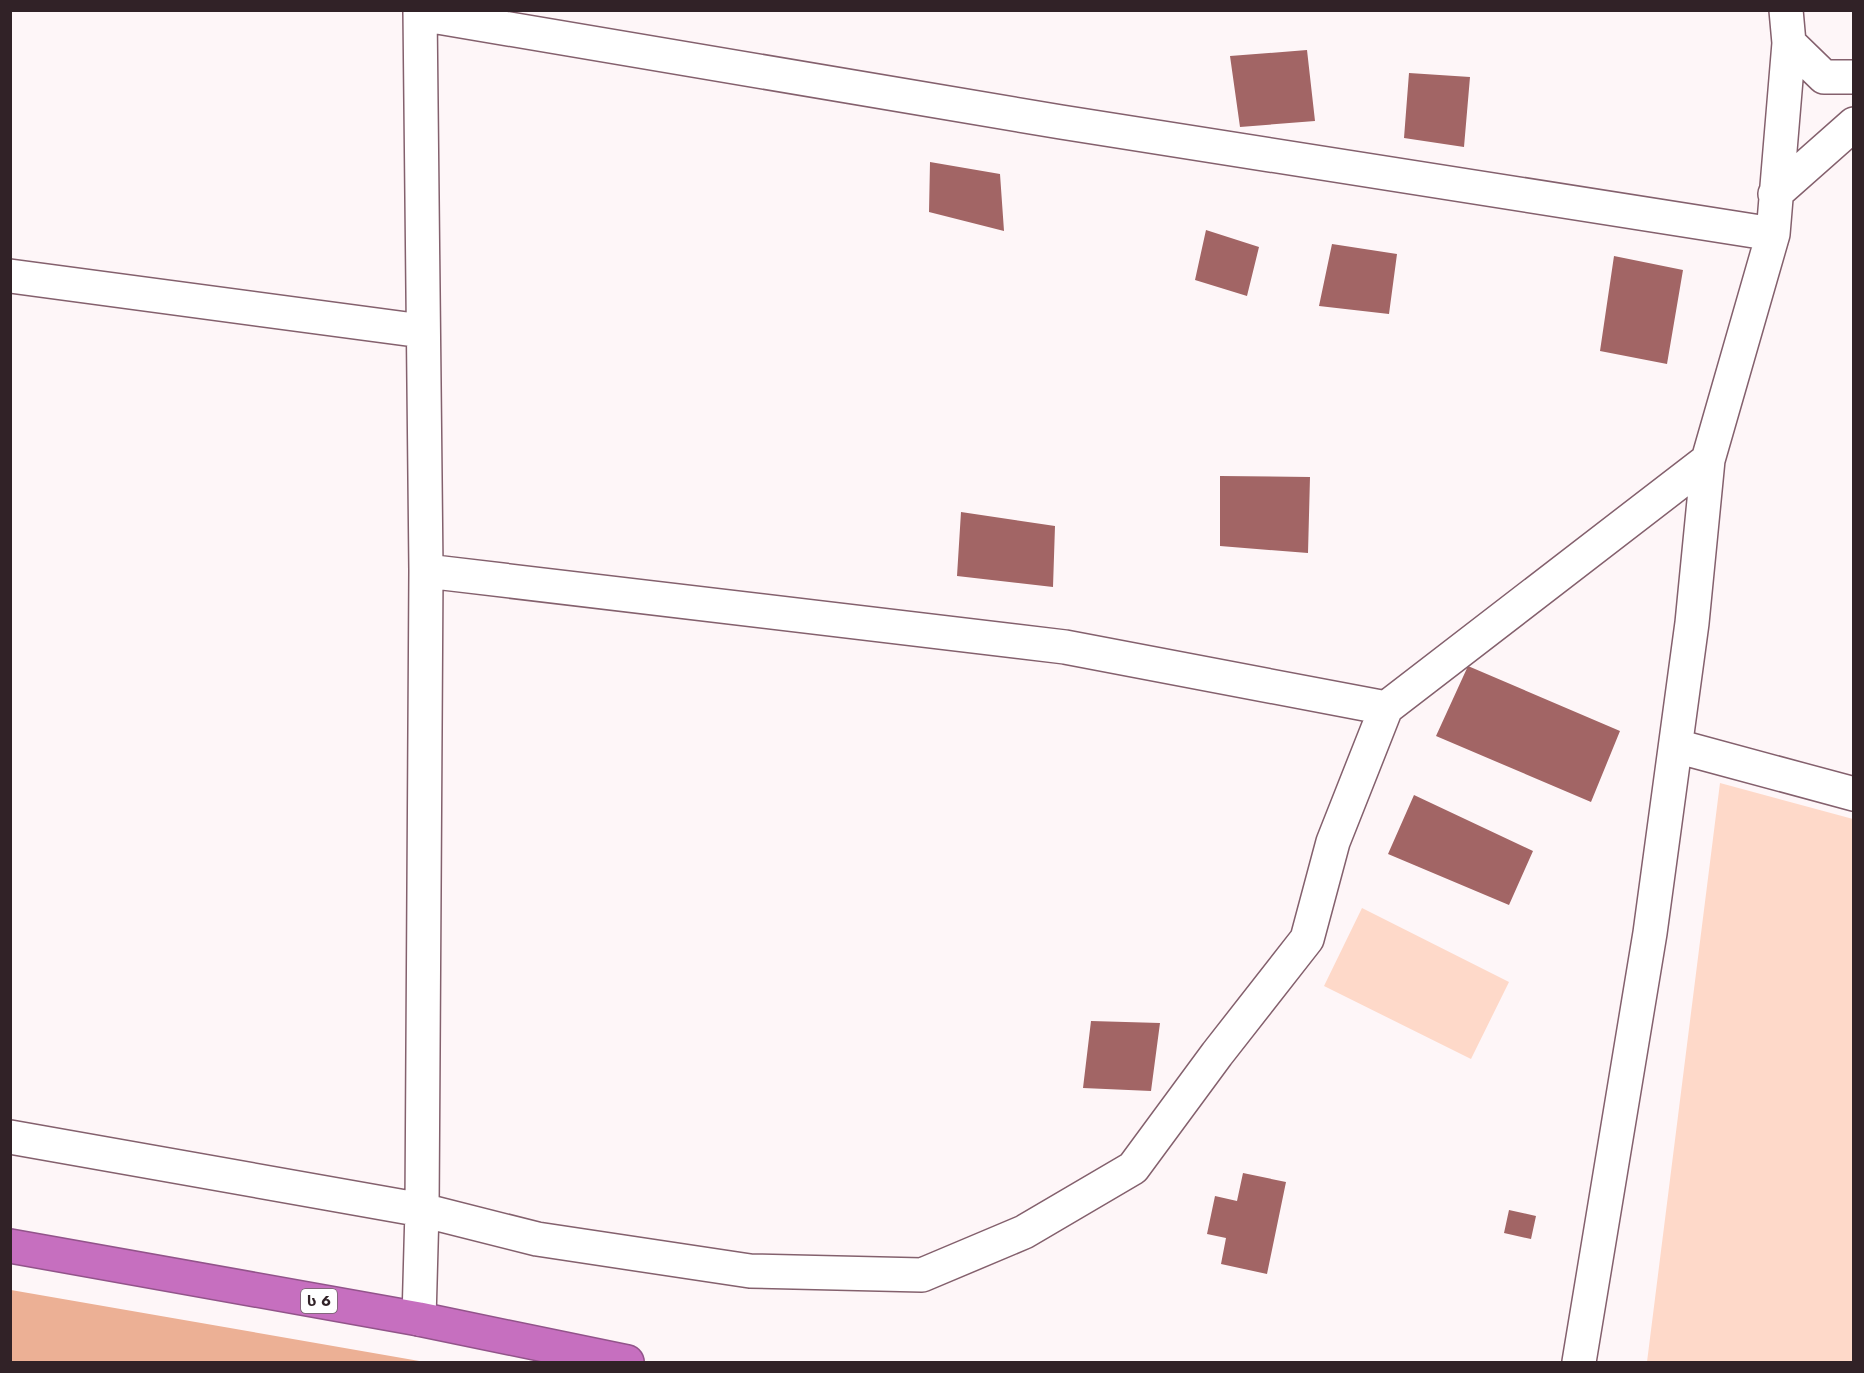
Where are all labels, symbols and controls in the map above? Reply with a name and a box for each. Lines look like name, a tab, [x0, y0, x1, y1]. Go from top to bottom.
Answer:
road number: ს 6	[301, 1289, 337, 1313]

